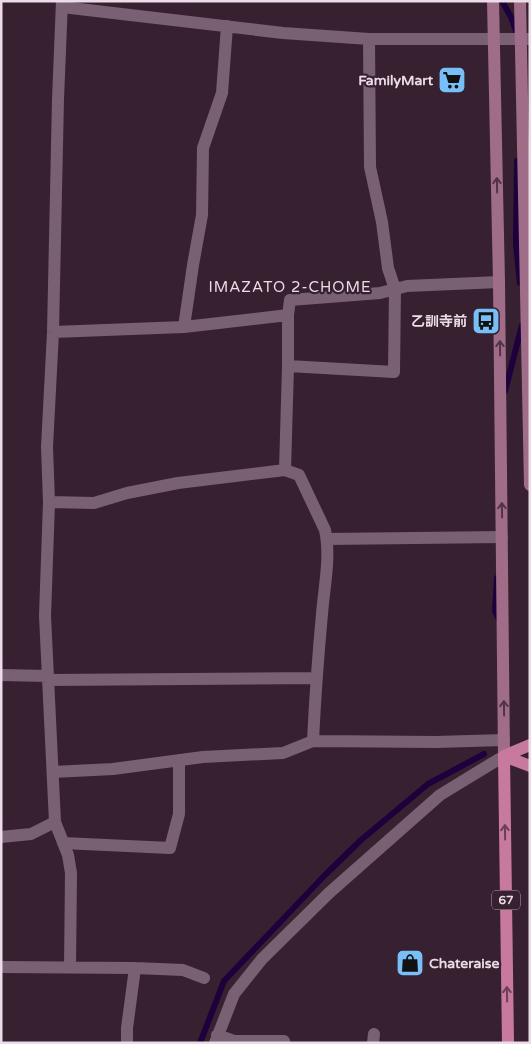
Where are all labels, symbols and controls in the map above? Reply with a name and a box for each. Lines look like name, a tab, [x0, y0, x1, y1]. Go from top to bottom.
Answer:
supermarket icon: FamilyMart	[437, 65, 467, 95]
place label: FamilyMart	[358, 72, 434, 89]
one-way arrow	[492, 177, 502, 194]
district label: IMAZATO 2-CHOME	[208, 278, 372, 296]
bus stop icon: 乙訓寺前	[471, 306, 501, 336]
place label: 乙訓寺前	[411, 313, 467, 330]
one-way arrow	[495, 340, 505, 356]
one-way arrow	[497, 502, 506, 518]
one-way arrow	[499, 700, 509, 716]
one-way arrow	[500, 824, 510, 840]
road number: 67	[492, 890, 520, 910]
shop icon: Chateraise	[395, 948, 425, 978]
place label: Chateraise	[429, 955, 500, 972]
one-way arrow	[502, 986, 512, 1002]

